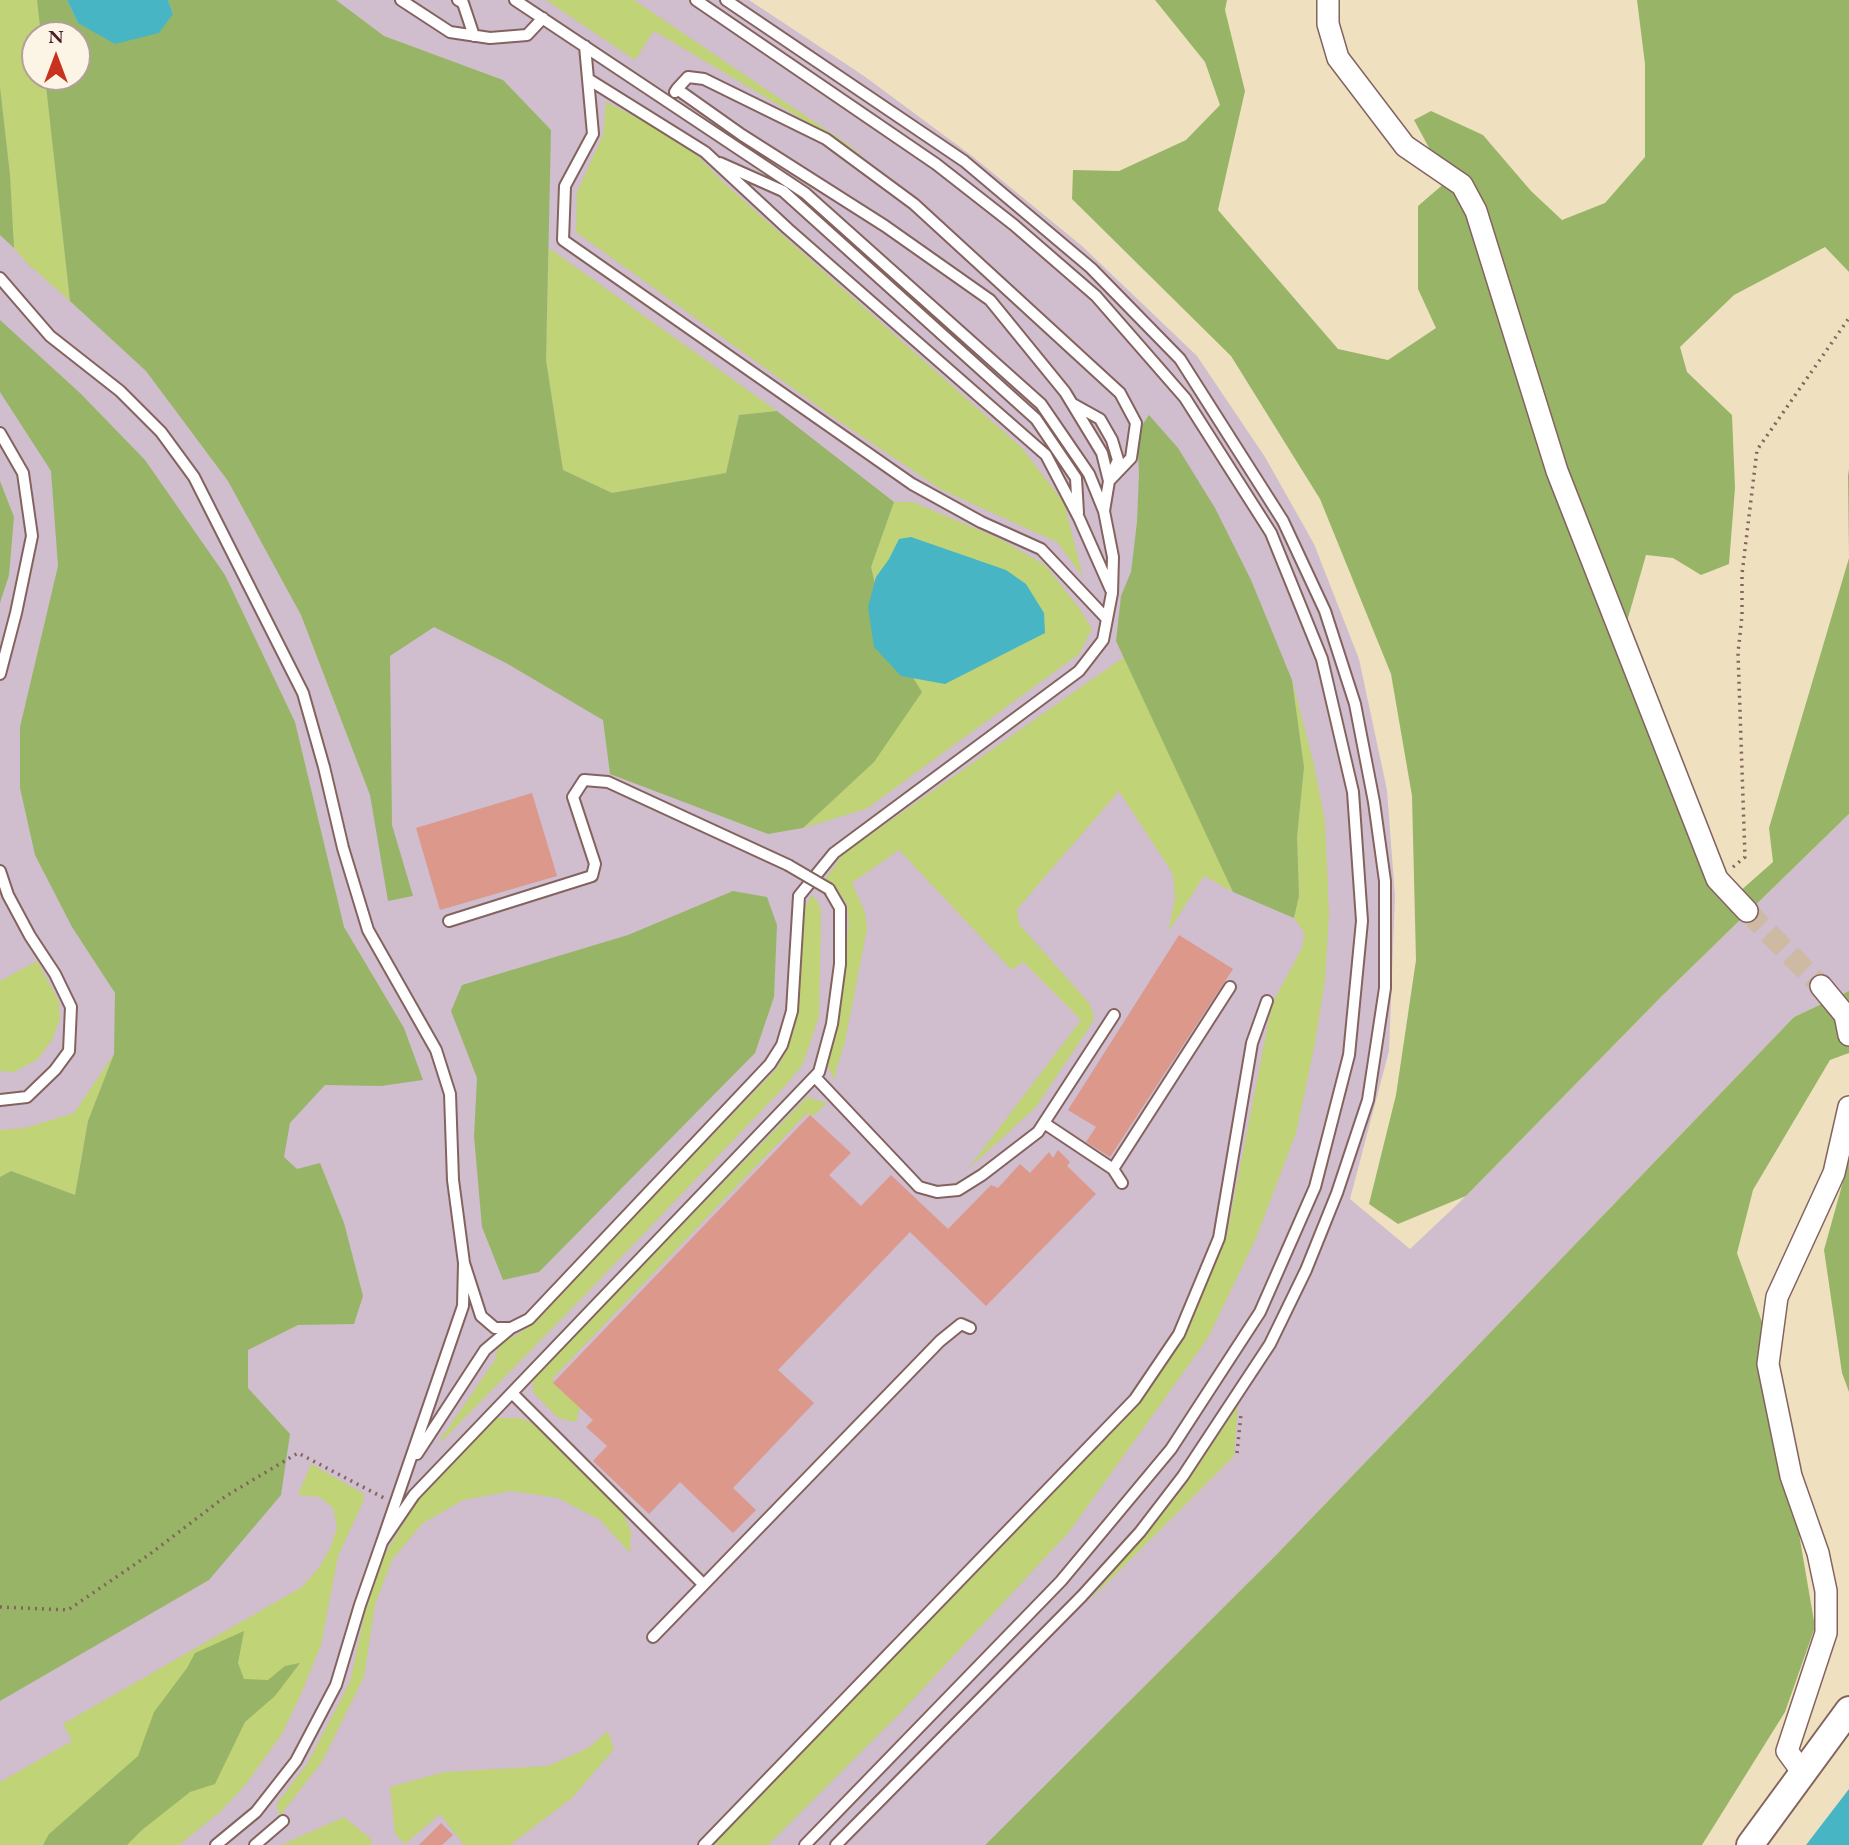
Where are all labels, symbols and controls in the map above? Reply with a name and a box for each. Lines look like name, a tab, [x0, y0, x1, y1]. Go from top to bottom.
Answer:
north arrow	[21, 21, 91, 91]
text: N	[48, 24, 64, 49]

